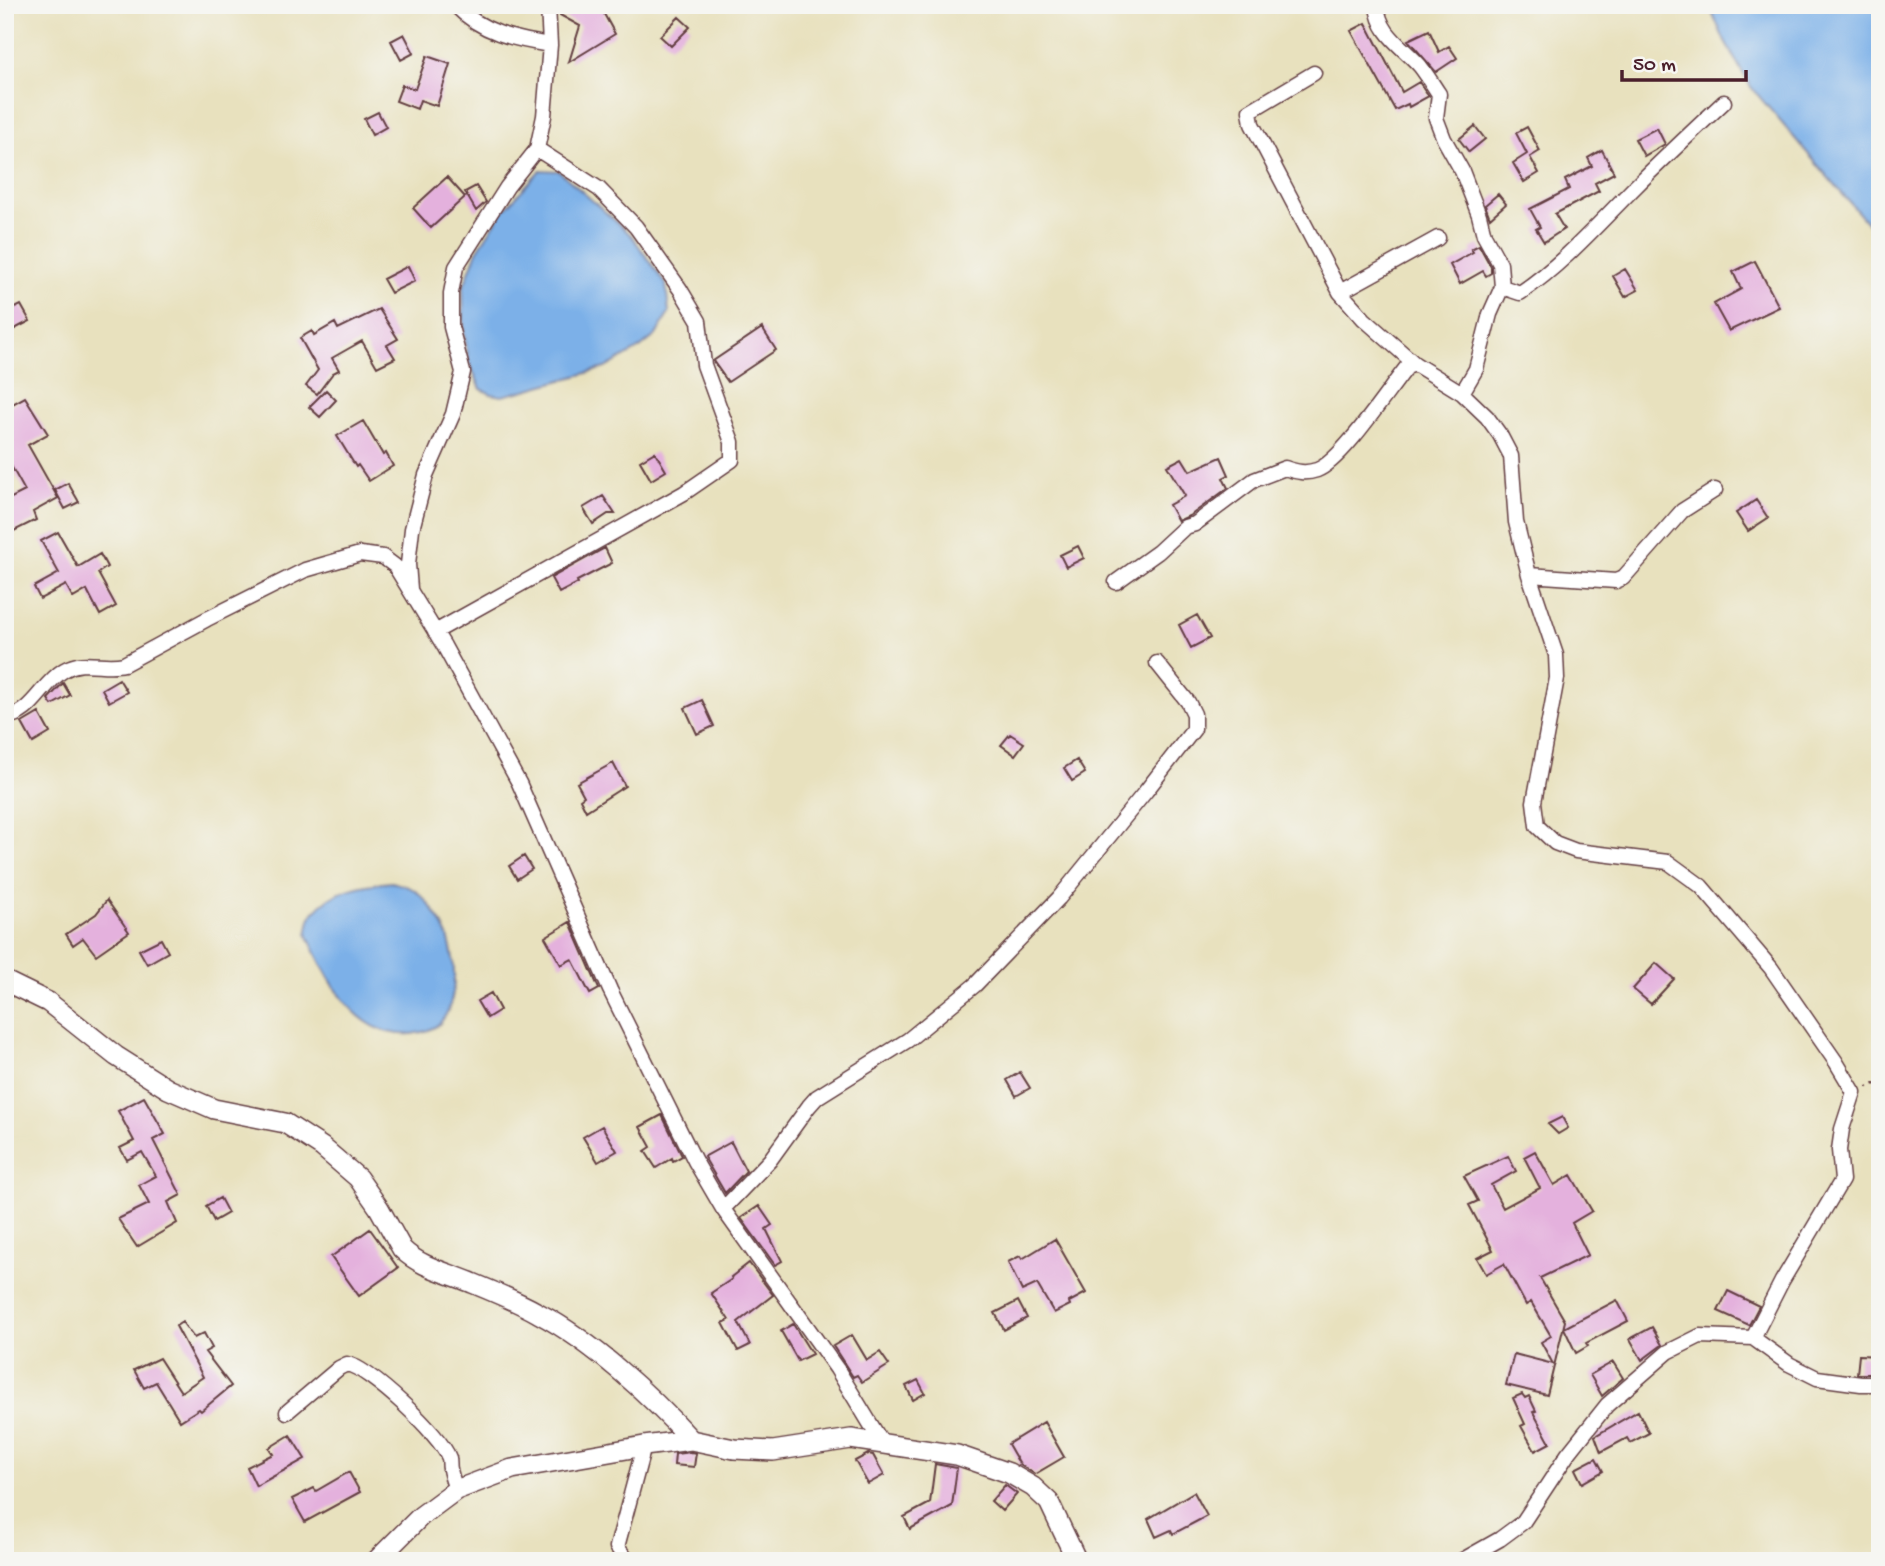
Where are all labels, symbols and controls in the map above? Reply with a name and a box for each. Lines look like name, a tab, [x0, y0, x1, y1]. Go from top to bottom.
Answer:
scale bar	[1622, 38, 1747, 82]
text: 50 m	[1633, 54, 1676, 79]

